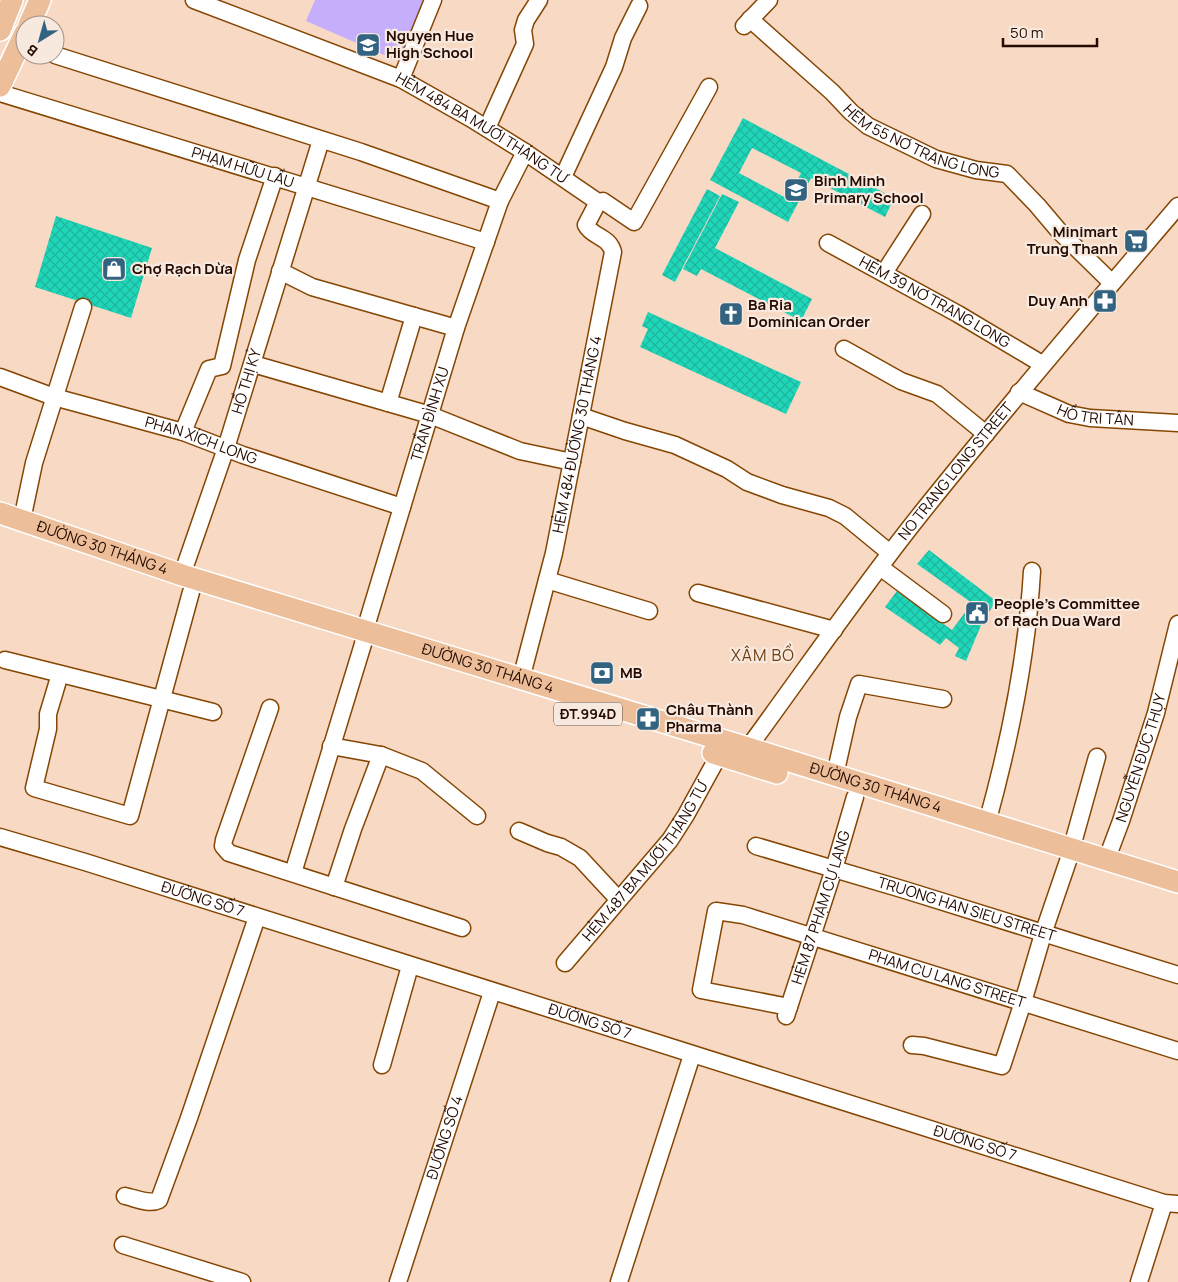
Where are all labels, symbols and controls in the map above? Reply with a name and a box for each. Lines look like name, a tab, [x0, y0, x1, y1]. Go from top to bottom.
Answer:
north arrow	[15, 15, 65, 65]
scale bar	[1003, 15, 1097, 47]
text: 50 m	[1010, 22, 1044, 43]
place label: Nguyen Hue High School	[386, 25, 474, 63]
school or university icon: Nguyen Hue High School	[355, 32, 381, 58]
text: B	[23, 40, 41, 61]
street label: HẺM 484 BA MƯƠI THÁNG TƯ	[392, 67, 573, 189]
street label: HẺM 55 NƠ TRANG LONG	[839, 99, 1001, 183]
street label: PHẠM HỮU LẦU	[189, 141, 297, 193]
place label: Binh Minh Primary School	[814, 170, 924, 208]
school or university icon: Binh Minh Primary School	[783, 177, 809, 203]
place label: Minimart Trung Thanh	[1027, 221, 1118, 259]
supermarket icon: Minimart Trung Thanh	[1123, 228, 1149, 254]
street label: HẺM 39 NƠ TRANG LONG	[856, 251, 1015, 353]
shop icon: Chợ Rạch Dừa	[101, 256, 127, 282]
place label: Chợ Rạch Dừa	[132, 258, 233, 279]
pharmacy icon: Duy Anh	[1092, 288, 1118, 314]
place label: Duy Anh	[1028, 290, 1088, 311]
place label: Ba Ria Dominican Order	[748, 294, 870, 332]
church icon: Ba Ria Dominican Order	[718, 301, 744, 327]
street label: HẺM 484 ĐƯỜNG 30 THÁNG 4	[547, 334, 606, 535]
street label: HỒ THỊ KỶ	[226, 346, 266, 417]
street label: TRẦN ĐÌNH XU	[405, 364, 454, 464]
street label: NO TRANG LONG STREET	[893, 398, 1018, 544]
street label: HỒ TRI TÂN	[1054, 399, 1134, 430]
street label: PHAN XÍCH LONG	[143, 411, 261, 469]
street label: ĐƯỜNG 30 THÁNG 4	[34, 515, 171, 579]
place label: People's Committee of Rach Dua Ward	[994, 593, 1140, 631]
public building icon: People's Committee of Rach Dua Ward	[964, 600, 990, 626]
street label: ĐƯỜNG 30 THÁNG 4	[419, 638, 557, 698]
district label: XÂM BỒ	[731, 643, 795, 666]
bank icon: MB	[589, 660, 615, 686]
place label: MB	[620, 662, 643, 683]
street label: NGUYỄN ĐỨC THỤY	[1110, 691, 1171, 825]
place label: Châu Thành Pharma	[666, 699, 753, 737]
road number: ĐT.994D	[554, 702, 622, 726]
pharmacy icon: Châu Thành Pharma	[635, 706, 661, 732]
street label: ĐƯỜNG 30 THÁNG 4	[807, 757, 945, 818]
street label: HẺM 487 BA MƯƠI THÁNG TƯ	[577, 776, 713, 945]
street label: HẺM 87 PHẠM CỰ LẠNG	[786, 827, 855, 987]
street label: TRUONG HAN SIEU STREET	[875, 872, 1059, 946]
street label: ĐƯỜNG SỐ 7	[159, 876, 247, 922]
street label: PHAM CU LANG STREET	[866, 944, 1028, 1013]
street label: ĐƯỜNG SỐ 7	[546, 998, 634, 1044]
street label: ĐƯỜNG SỐ 4	[421, 1092, 468, 1182]
street label: ĐƯỜNG SỐ 7	[931, 1120, 1019, 1166]

